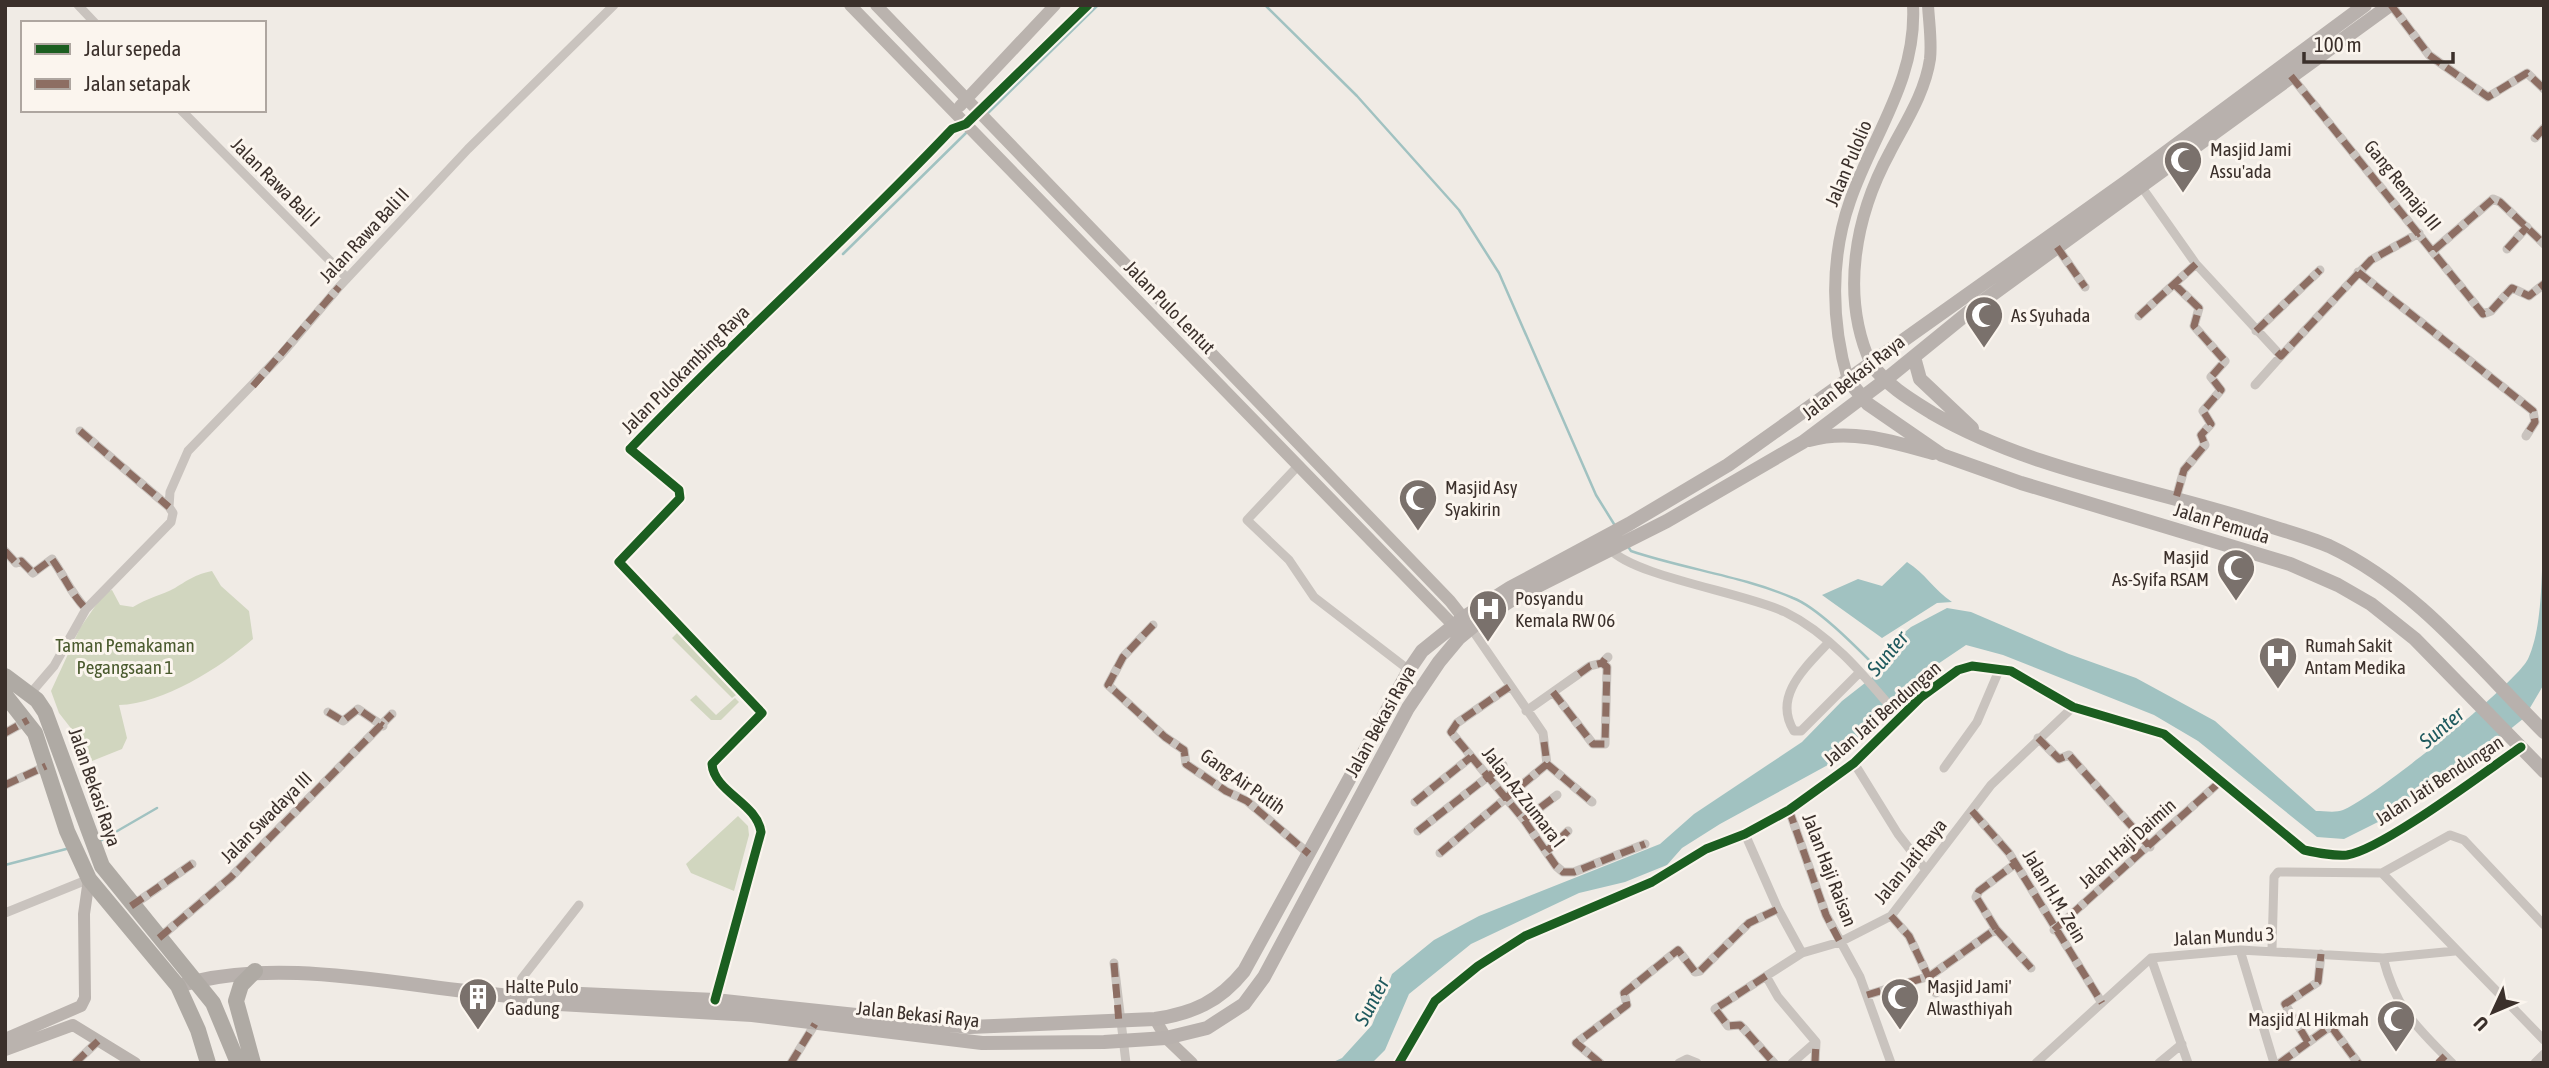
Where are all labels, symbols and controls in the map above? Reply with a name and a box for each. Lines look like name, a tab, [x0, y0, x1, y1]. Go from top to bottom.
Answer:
legend	[21, 21, 266, 112]
scale bar	[2304, 21, 2453, 65]
text: 100 m	[2314, 32, 2362, 56]
text: Jalur sepeda	[84, 36, 181, 60]
text: Jalan setapak	[84, 71, 191, 95]
street label: Jalan Pulolio	[1820, 117, 1876, 209]
street label: Jalan Rawa Bali I	[227, 133, 325, 231]
street label: Gang Remaja III	[2360, 135, 2446, 235]
place label: Masjid Jami Assu'ada	[2210, 138, 2292, 182]
mosque icon: Masjid Jami Assu'ada	[2162, 139, 2204, 194]
street label: Jalan Rawa Bali II	[315, 183, 413, 287]
street label: Jalan Pulo Lentut	[1120, 256, 1220, 358]
mosque icon: As Syuhada	[1963, 294, 2005, 349]
street label: Jalan Pulokambing Raya	[616, 300, 754, 438]
place label: As Syuhada	[2011, 304, 2090, 326]
street label: Jalan Bekasi Raya	[1797, 330, 1909, 424]
place label: Masjid Asy Syakirin	[1445, 476, 1518, 520]
mosque icon: Masjid Asy Syakirin	[1397, 477, 1439, 532]
street label: Jalan Pemuda	[2171, 498, 2273, 548]
place label: Masjid As-Syifa RSAM	[2112, 546, 2209, 590]
mosque icon: Masjid As-Syifa RSAM	[2215, 547, 2257, 602]
place label: Posyandu Kemala RW 06	[1515, 587, 1615, 631]
hospital icon: Posyandu Kemala RW 06	[1467, 588, 1509, 643]
water label: Sunter	[1861, 625, 1913, 681]
park label: Taman Pemakaman Pegangsaan 1	[55, 634, 195, 678]
place label: Rumah Sakit Antam Medika	[2305, 634, 2406, 678]
hospital icon: Rumah Sakit Antam Medika	[2257, 635, 2299, 690]
street label: Jalan Jati Bendungan	[1819, 656, 1945, 770]
street label: Jalan Bekasi Raya	[1340, 661, 1420, 781]
water label: Sunter	[2413, 701, 2469, 753]
street label: Jalan Bekasi Raya	[64, 725, 126, 849]
street label: Jalan Jati Bendungan	[2371, 730, 2507, 830]
street label: Jalan Az Zumara I	[1478, 743, 1570, 851]
street label: Gang Air Putih	[1196, 744, 1290, 818]
street label: Jalan Swadaya III	[216, 767, 316, 867]
street label: Jalan Haji Daimin	[2074, 794, 2180, 892]
street label: Jalan Haji Raisan	[1798, 810, 1862, 930]
street label: Jalan Jati Raya	[1869, 814, 1951, 908]
street label: Jalan H.M. Zein	[2019, 846, 2091, 946]
street label: Jalan Mundu 3	[2173, 922, 2275, 950]
water label: Sunter	[1348, 972, 1394, 1030]
place label: Halte Pulo Gadung	[505, 975, 579, 1019]
place label: Masjid Jami' Alwasthiyah	[1927, 975, 2013, 1019]
building icon: Halte Pulo Gadung	[457, 976, 499, 1031]
mosque icon: Masjid Jami' Alwasthiyah	[1879, 976, 1921, 1031]
north arrow	[2458, 977, 2528, 1047]
street label: Jalan Bekasi Raya	[855, 997, 981, 1031]
mosque icon: Masjid Al Hikmah	[2375, 998, 2417, 1053]
place label: Masjid Al Hikmah	[2248, 1008, 2369, 1030]
text: U	[2469, 1012, 2493, 1035]

